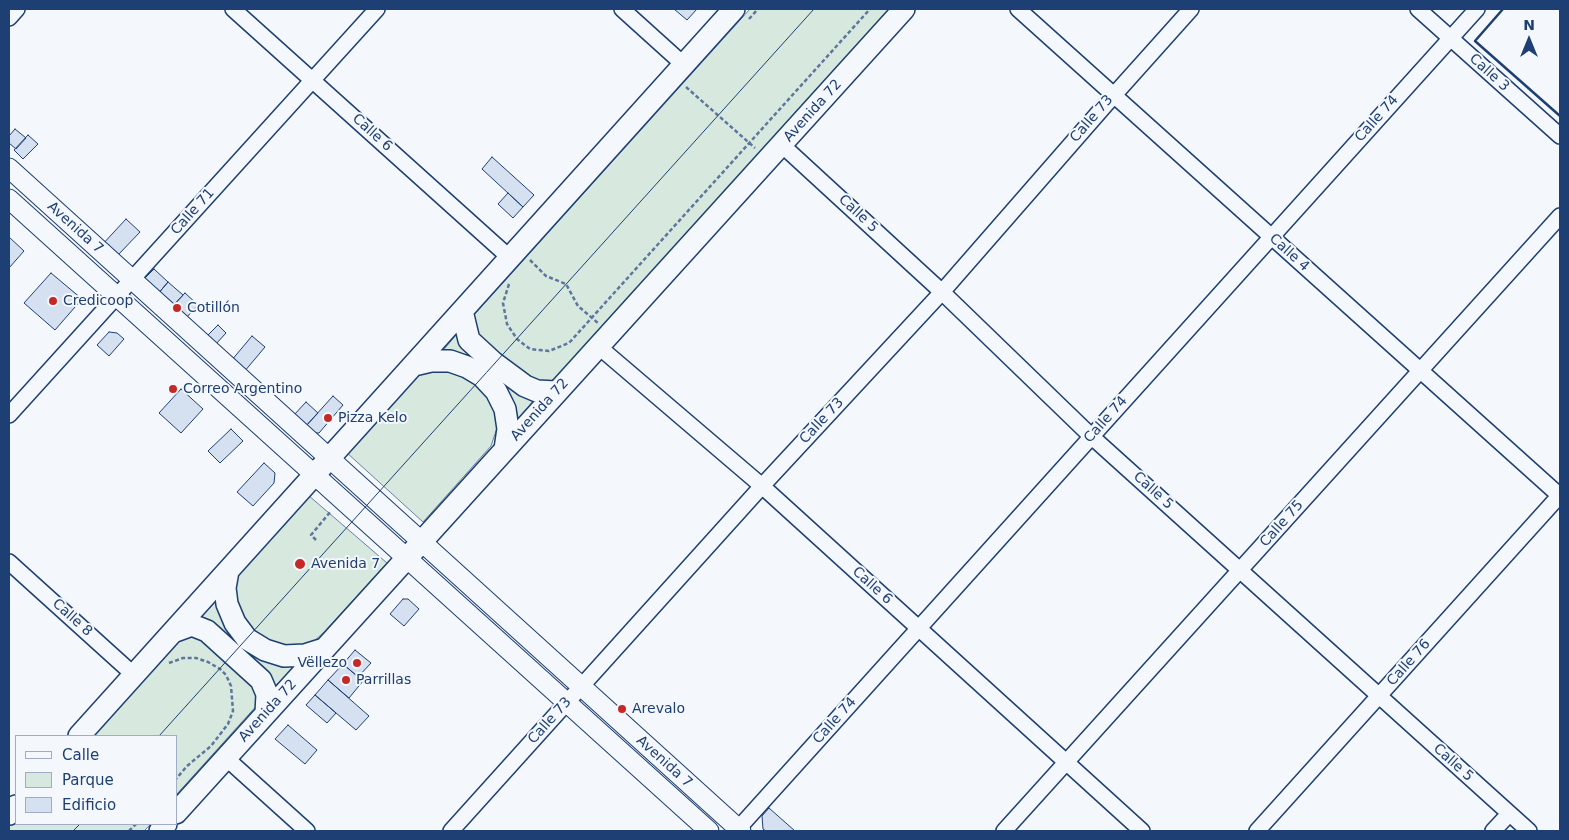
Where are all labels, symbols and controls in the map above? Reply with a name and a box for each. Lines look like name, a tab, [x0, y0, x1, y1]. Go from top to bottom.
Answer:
north arrow	[1504, 15, 1554, 65]
text: N	[1523, 17, 1535, 33]
street label: Calle 3	[1466, 51, 1512, 95]
street label: Avenida 72	[781, 76, 845, 146]
street label: Calle 73	[1067, 92, 1117, 146]
street label: Calle 74	[1352, 92, 1402, 146]
street label: Calle 6	[349, 111, 395, 155]
street label: Calle 71	[168, 185, 218, 239]
street label: Calle 5	[835, 191, 881, 237]
street label: Avenida 7	[44, 199, 106, 257]
street label: Calle 4	[1266, 231, 1312, 275]
place label: Credicoop	[63, 293, 133, 309]
marker: Credicoop	[47, 295, 59, 307]
place label: Cotillón	[187, 300, 240, 316]
marker: Cotillón	[171, 302, 183, 314]
street label: Avenida 72	[508, 375, 572, 445]
place label: Correo Argentino	[183, 381, 302, 397]
marker: Correo Argentino	[167, 383, 179, 395]
street label: Calle 74	[1081, 393, 1131, 447]
street label: Calle 73	[796, 394, 848, 448]
place label: Pizza Kelo	[338, 410, 407, 426]
marker: Pizza Kelo	[322, 412, 334, 424]
street label: Calle 5	[1130, 469, 1176, 513]
street label: Calle 75	[1257, 497, 1307, 551]
place label: Avenida 7	[311, 556, 380, 572]
marker: Avenida 7	[293, 557, 307, 571]
street label: Calle 6	[849, 564, 895, 608]
street label: Calle 8	[49, 596, 95, 640]
street label: Calle 76	[1384, 636, 1434, 690]
place label: Vëllezo	[298, 655, 347, 671]
marker: Vëllezo	[351, 657, 363, 669]
place label: Parrillas	[356, 672, 411, 688]
marker: Parrillas	[340, 674, 352, 686]
street label: Avenida 72	[236, 676, 300, 746]
street label: Calle 73	[525, 694, 575, 748]
street label: Calle 74	[810, 694, 860, 748]
place label: Arevalo	[632, 701, 685, 717]
marker: Arevalo	[616, 703, 628, 715]
street label: Avenida 7	[633, 733, 695, 791]
legend	[15, 735, 178, 825]
street label: Calle 5	[1430, 741, 1476, 785]
text: Calle	[62, 746, 99, 764]
text: Parque	[62, 771, 114, 789]
text: Edificio	[62, 796, 116, 814]

